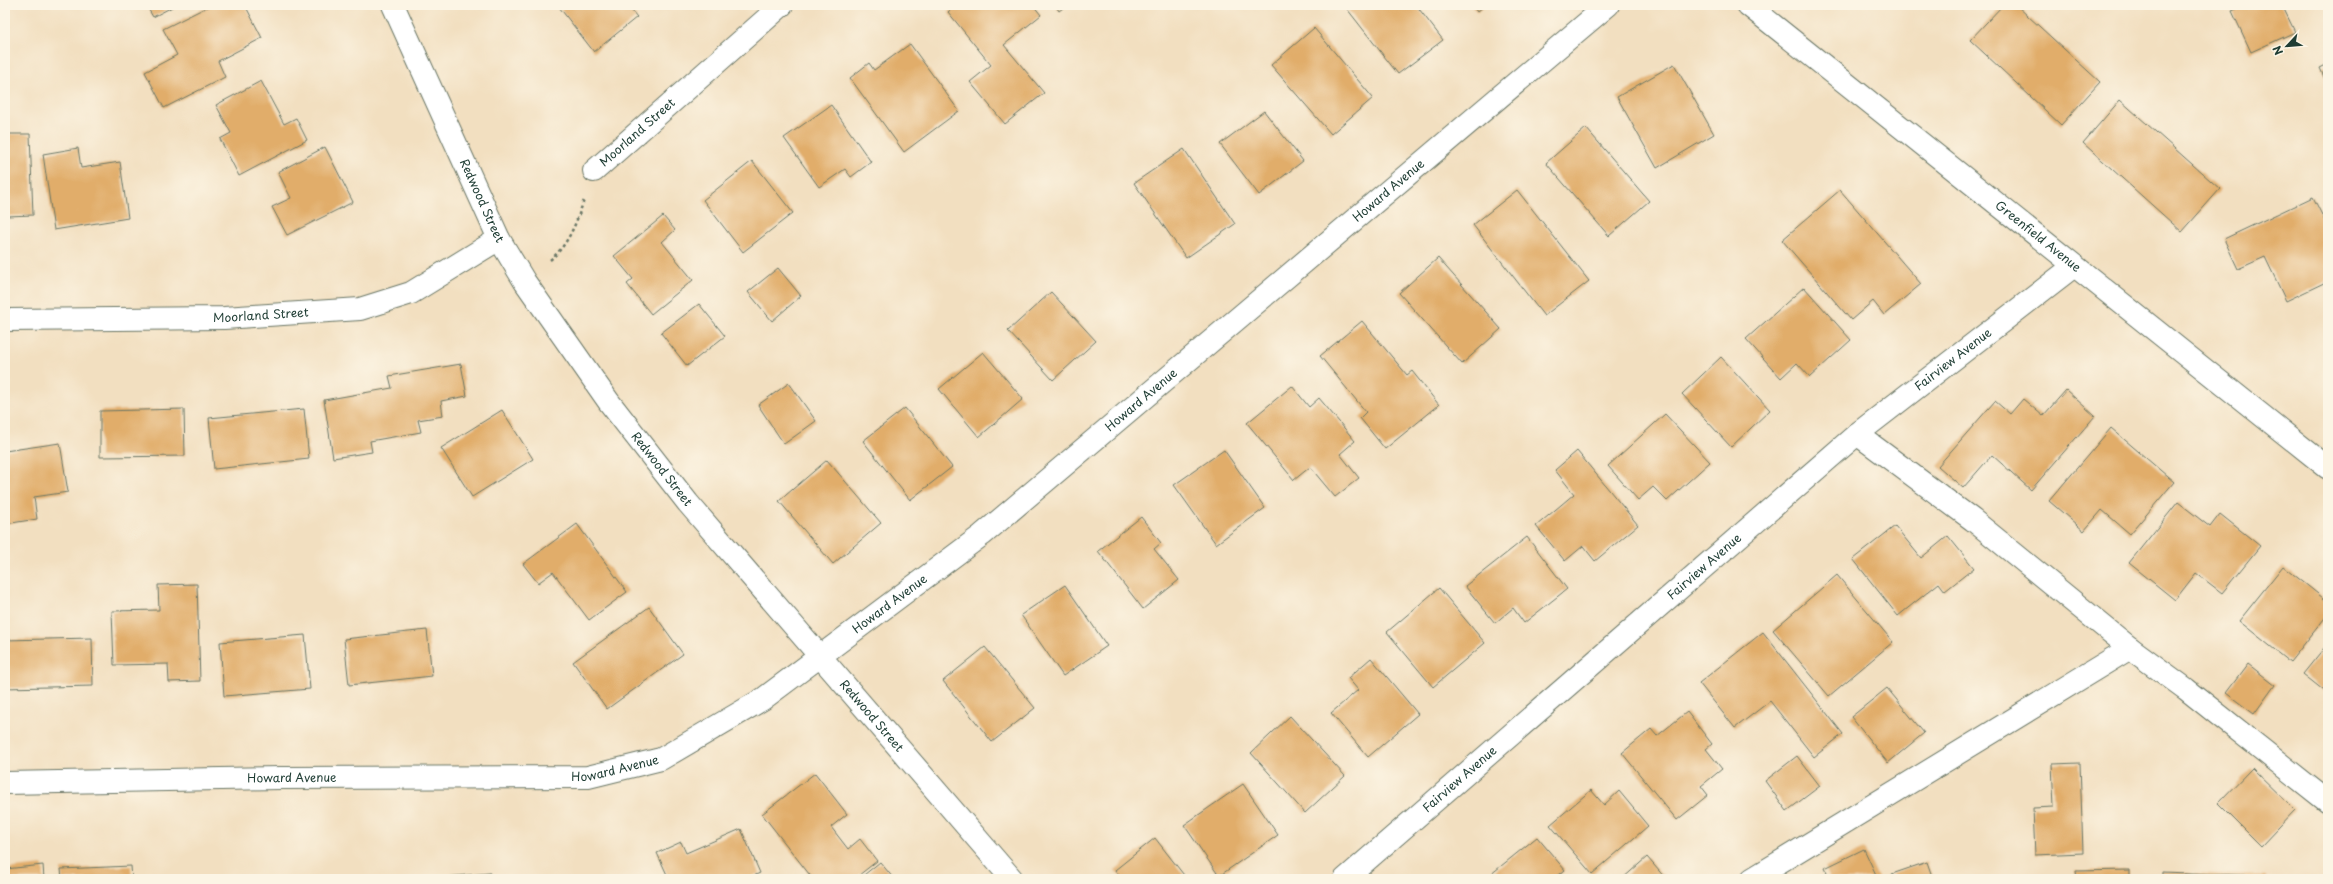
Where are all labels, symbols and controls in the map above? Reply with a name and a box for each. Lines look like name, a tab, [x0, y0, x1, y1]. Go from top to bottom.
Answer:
north arrow	[2267, 26, 2307, 66]
text: N	[2268, 43, 2287, 58]
street label: Moorland Street	[595, 93, 679, 170]
street label: Howard Avenue	[1348, 154, 1428, 226]
street label: Redwood Street	[456, 156, 509, 246]
street label: Greenfield Avenue	[1992, 196, 2086, 276]
street label: Moorland Street	[213, 302, 309, 326]
street label: Fairview Avenue	[1910, 323, 1995, 394]
street label: Howard Avenue	[1101, 363, 1181, 435]
street label: Redwood Street	[628, 428, 697, 510]
street label: Fairview Avenue	[1663, 528, 1745, 603]
street label: Howard Avenue	[848, 569, 931, 637]
street label: Redwood Street	[836, 675, 909, 755]
street label: Fairview Avenue	[1418, 741, 1501, 816]
street label: Howard Avenue	[571, 750, 661, 785]
street label: Howard Avenue	[247, 768, 337, 787]

